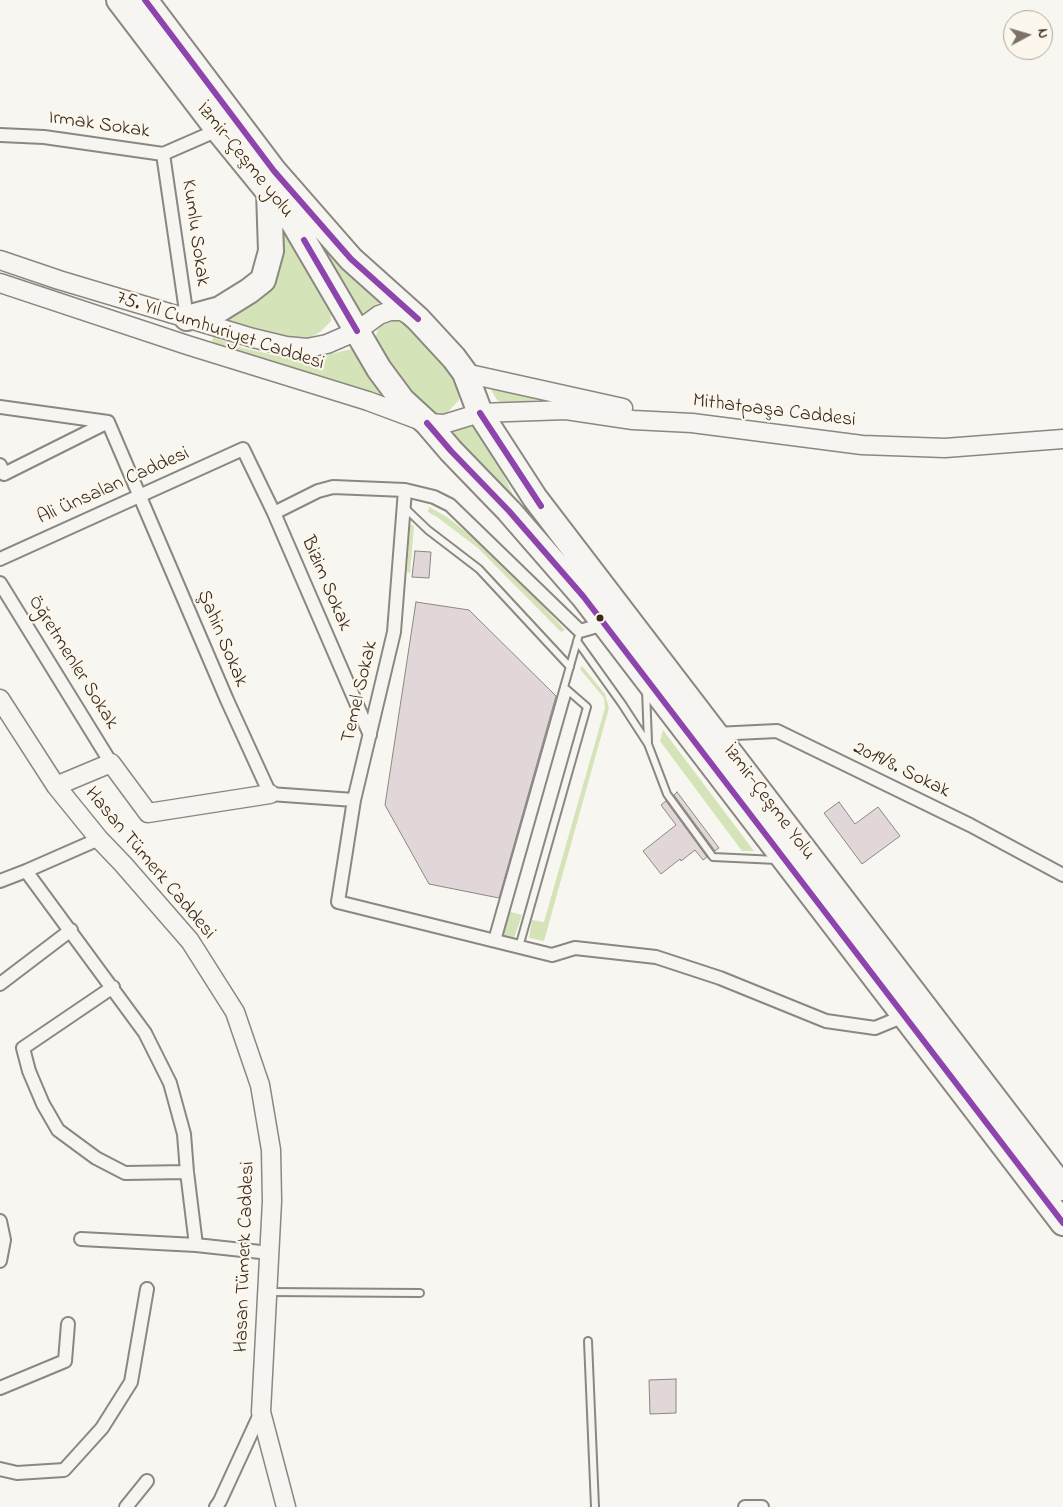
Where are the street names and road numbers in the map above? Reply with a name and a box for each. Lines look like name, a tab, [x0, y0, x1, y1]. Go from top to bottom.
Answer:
street label: İzmir-Çeşme yolu	[190, 98, 298, 224]
street label: Irmak Sokak	[47, 107, 151, 145]
street label: Kumlu Sokak	[175, 178, 213, 288]
street label: 75. Yıl Cumhuriyet Caddesi	[113, 287, 327, 377]
street label: Mithatpaşa Caddesi	[691, 390, 857, 434]
street label: Ali Ünsalan Caddesi	[34, 443, 194, 531]
street label: Bizim Sokak	[294, 533, 356, 635]
street label: Şahin Sokak	[190, 587, 252, 691]
street label: Öğretmenler Sokak	[21, 592, 123, 734]
street label: Temel Sokak	[338, 639, 384, 745]
street label: 2019/8. Sokak	[849, 737, 953, 805]
street label: İzmir-Çeşme Yolu	[717, 740, 819, 866]
street label: Hasan Tümerk Caddesi	[78, 783, 220, 945]
street label: Hasan Tümerk Caddesi	[231, 1161, 261, 1353]

